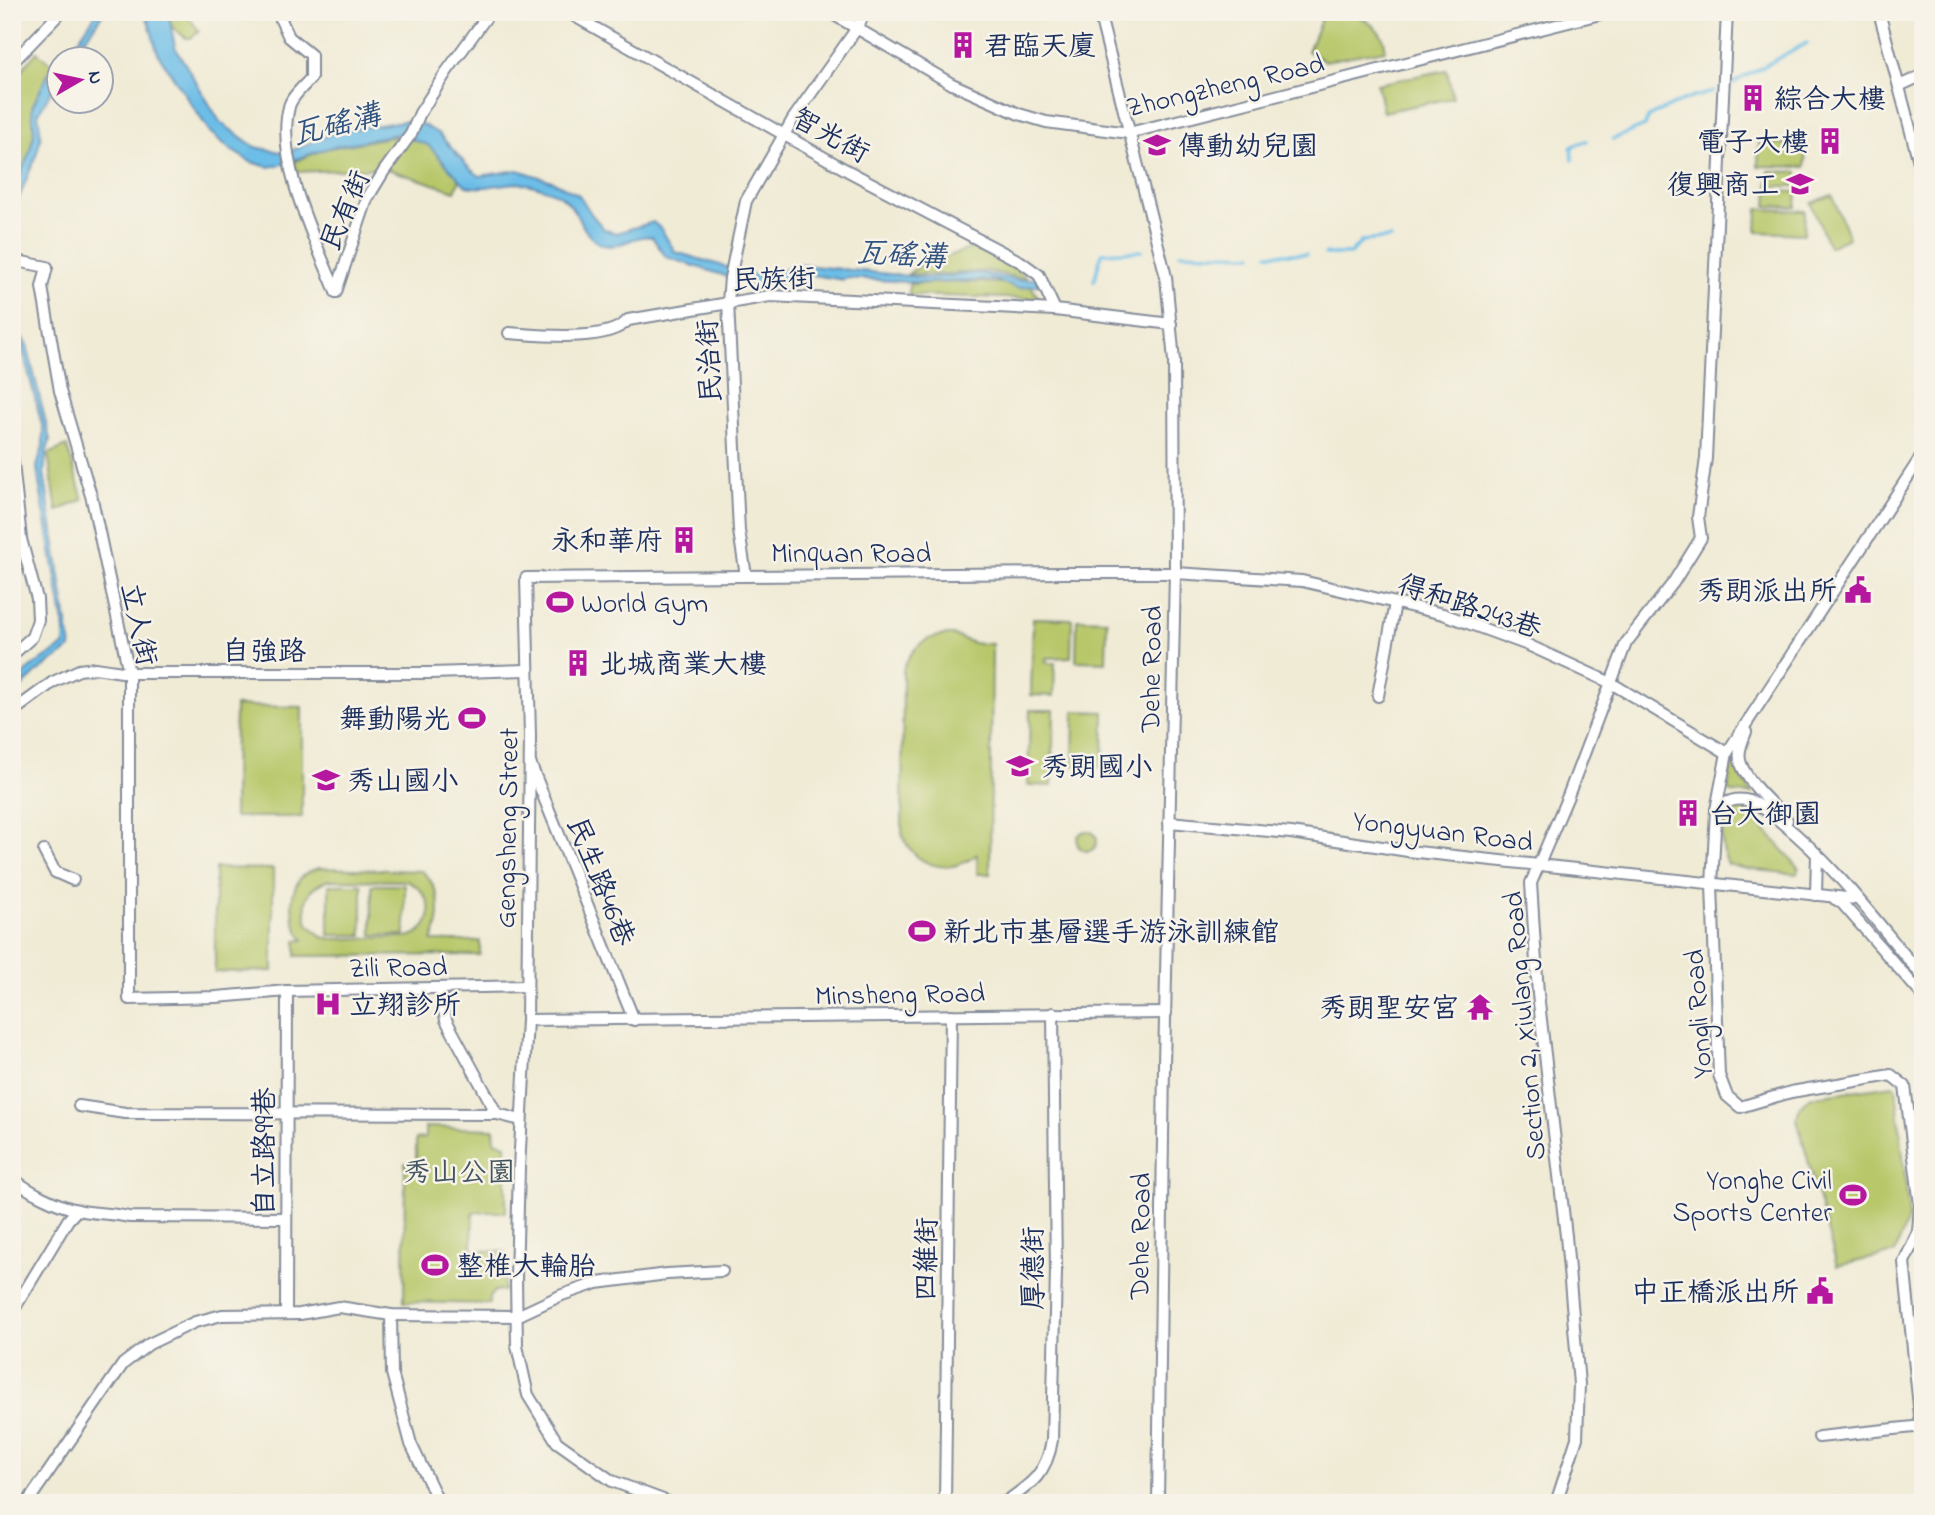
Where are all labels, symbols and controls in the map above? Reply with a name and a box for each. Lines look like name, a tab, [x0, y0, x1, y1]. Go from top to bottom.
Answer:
place label: 君臨天廈	[984, 28, 1096, 69]
building icon: 君臨天廈	[948, 30, 978, 60]
street label: Zhongzheng Road	[1123, 45, 1329, 130]
north arrow	[46, 46, 116, 116]
text: N	[80, 69, 109, 86]
place label: 綜合大樓	[1774, 81, 1886, 122]
building icon: 綜合大樓	[1738, 83, 1768, 113]
water label: 瓦磘溝	[288, 94, 389, 159]
street label: 智光街	[783, 99, 876, 175]
place label: 電子大樓	[1697, 124, 1809, 165]
building icon: 電子大樓	[1815, 126, 1845, 156]
place label: 傳動幼兒園	[1178, 128, 1318, 169]
school or university icon: 傳動幼兒園	[1142, 130, 1172, 160]
street label: 民有街	[312, 165, 383, 258]
place label: 復興商工	[1667, 167, 1779, 208]
school or university icon: 復興商工	[1785, 169, 1815, 199]
water label: 瓦磘溝	[855, 233, 950, 281]
street label: 民族街	[731, 260, 817, 303]
street label: 民治街	[689, 318, 734, 404]
place label: 永和華府	[551, 523, 663, 564]
building icon: 永和華府	[669, 525, 699, 555]
street label: Minquan Road	[771, 535, 931, 576]
street label: 得和路243巷	[1392, 566, 1547, 651]
place label: 秀朗派出所	[1697, 573, 1837, 614]
public building icon: 秀朗派出所	[1843, 575, 1873, 605]
street label: 立人街	[108, 579, 165, 670]
place label: World Gym	[581, 585, 708, 626]
sports icon: World Gym	[545, 587, 575, 617]
street label: Dehe Road	[1132, 605, 1175, 734]
street label: 自強路	[222, 633, 306, 674]
place label: 北城商業大樓	[599, 646, 767, 687]
building icon: 北城商業大樓	[563, 648, 593, 678]
place label: 舞動陽光	[339, 701, 451, 742]
sports icon: 舞動陽光	[457, 703, 487, 733]
street label: Gengsheng Street	[487, 727, 532, 929]
place label: 秀朗國小	[1041, 749, 1153, 790]
school or university icon: 秀朗國小	[1005, 751, 1035, 781]
place label: 秀山國小	[347, 763, 459, 804]
school or university icon: 秀山國小	[311, 765, 341, 795]
place label: 台大御園	[1709, 796, 1821, 837]
building icon: 台大御園	[1673, 798, 1703, 828]
street label: Yongyuan Road	[1350, 802, 1535, 865]
street label: 民生路46巷	[554, 812, 644, 954]
street label: Section 2, Xiulang Road	[1494, 889, 1559, 1162]
place label: 新北市基層選手游泳訓練館	[943, 914, 1279, 955]
sports icon: 新北市基層選手游泳訓練館	[907, 916, 937, 946]
street label: Yongli Road	[1676, 947, 1725, 1080]
street label: Zili Road	[348, 948, 448, 991]
street label: Minsheng Road	[815, 975, 986, 1018]
place label: 立翔診所	[349, 987, 461, 1028]
hospital icon: 立翔診所	[313, 989, 343, 1019]
place label: 秀朗聖安宮	[1319, 990, 1459, 1031]
temple icon: 秀朗聖安宮	[1465, 992, 1495, 1022]
street label: 自立路99巷	[246, 1087, 287, 1216]
park label: 秀山公園	[403, 1154, 515, 1195]
place label: Yonghe Civil Sports Center	[1673, 1162, 1832, 1235]
street label: Dehe Road	[1121, 1172, 1164, 1301]
sports icon: Yonghe Civil Sports Center	[1838, 1180, 1868, 1210]
street label: 四維街	[907, 1217, 950, 1301]
street label: 厚德街	[1015, 1226, 1056, 1310]
place label: 整椎大輪胎	[456, 1248, 596, 1289]
sports icon: 整椎大輪胎	[420, 1250, 450, 1280]
place label: 中正橋派出所	[1631, 1274, 1799, 1315]
public building icon: 中正橋派出所	[1805, 1276, 1835, 1306]

